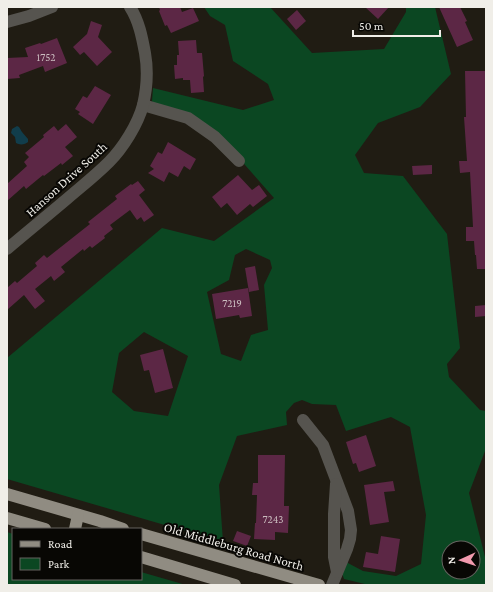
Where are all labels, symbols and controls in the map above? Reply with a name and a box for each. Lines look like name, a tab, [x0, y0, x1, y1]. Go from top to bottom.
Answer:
scale bar	[353, 12, 440, 38]
text: 50 m	[359, 19, 384, 33]
house number: 1752	[37, 51, 55, 63]
street label: Hanson Drive South	[23, 139, 110, 220]
house number: 7219	[222, 297, 242, 309]
house number: 7243	[262, 513, 284, 525]
street label: Old Middleburg Road North	[162, 519, 305, 574]
legend	[12, 528, 142, 580]
text: Road	[48, 537, 73, 551]
north arrow	[441, 540, 481, 580]
text: N	[445, 556, 457, 565]
text: Park	[48, 557, 70, 571]

